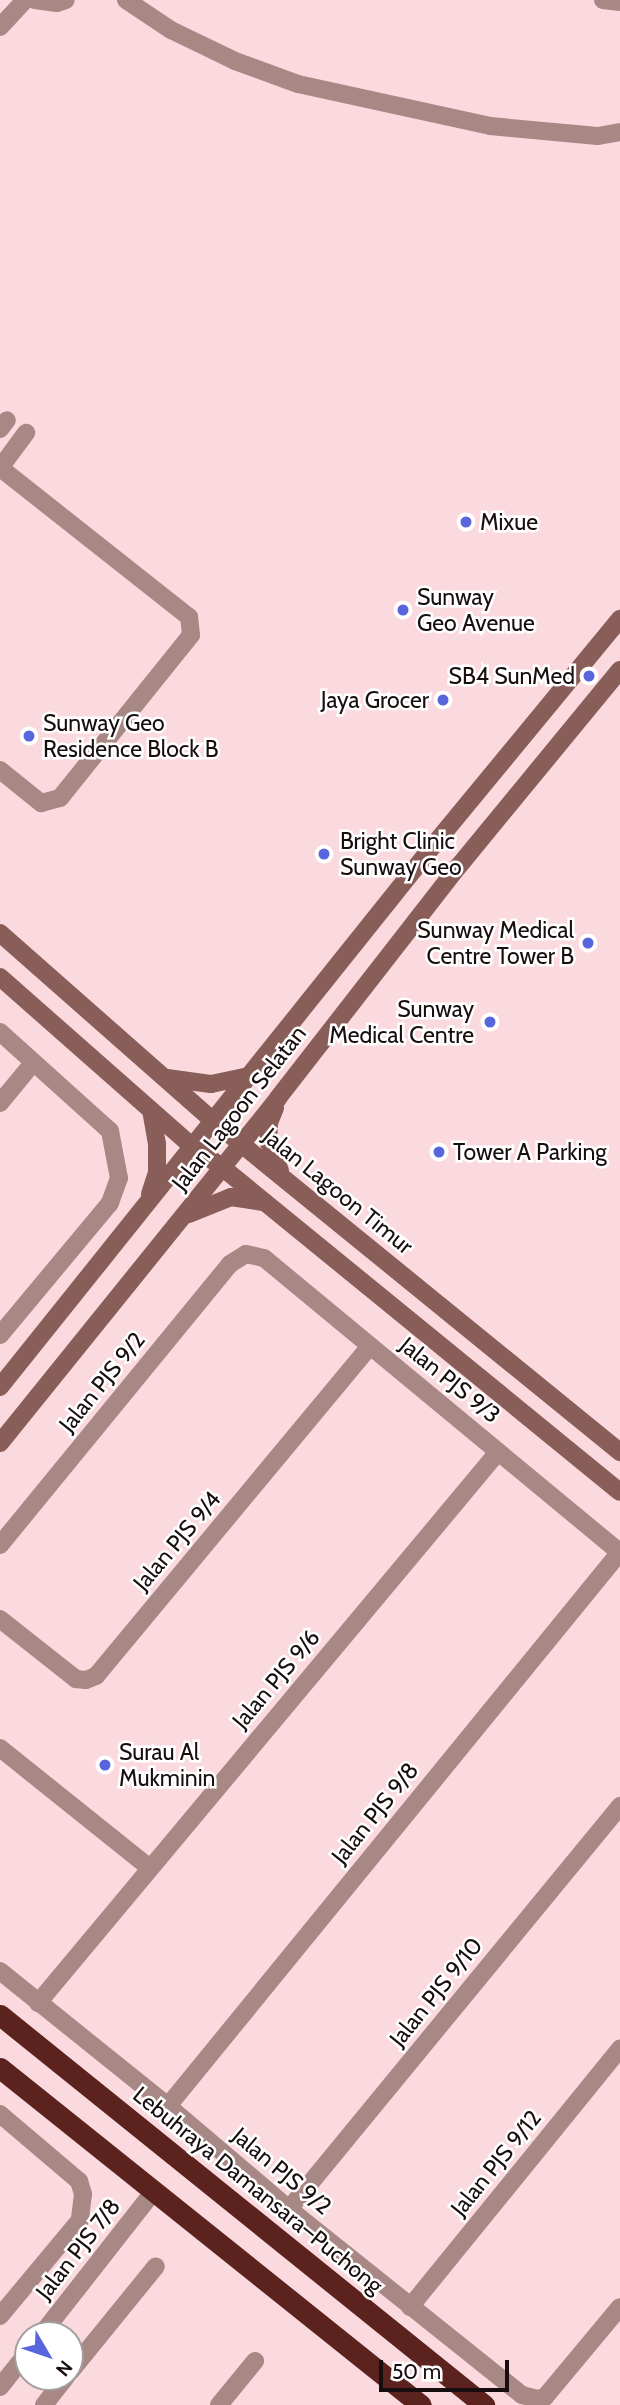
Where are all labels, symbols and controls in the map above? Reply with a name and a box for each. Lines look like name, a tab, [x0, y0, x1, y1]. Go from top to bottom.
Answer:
place label: Mixue	[480, 508, 538, 536]
marker: Mixue	[458, 514, 474, 530]
place label: Sunway Geo Avenue	[417, 583, 535, 637]
marker: Sunway Geo Avenue	[395, 602, 411, 618]
place label: SB4 SunMed	[449, 662, 575, 690]
marker: SB4 SunMed	[581, 668, 597, 684]
place label: Jaya Grocer	[321, 686, 429, 714]
marker: Jaya Grocer	[435, 692, 451, 708]
place label: Sunway Geo Residence Block B	[43, 709, 218, 763]
marker: Sunway Geo Residence Block B	[21, 728, 37, 744]
place label: Bright Clinic Sunway Geo	[340, 827, 462, 881]
marker: Bright Clinic Sunway Geo	[314, 844, 334, 864]
place label: Sunway Medical Centre Tower B	[417, 916, 574, 970]
marker: Sunway Medical Centre Tower B	[580, 935, 596, 951]
place label: Sunway Medical Centre	[329, 995, 474, 1049]
marker: Sunway Medical Centre	[480, 1012, 500, 1032]
street label: Jalan Lagoon Selatan	[166, 1020, 312, 1196]
street label: Jalan Lagoon Timur	[257, 1122, 419, 1260]
place label: Tower A Parking	[453, 1138, 607, 1166]
marker: Tower A Parking	[431, 1144, 447, 1160]
street label: Jalan PJS 9/2	[53, 1326, 151, 1438]
street label: Jalan PJS 9/3	[394, 1331, 506, 1429]
street label: Jalan PJS 9/4	[128, 1486, 226, 1596]
street label: Jalan PJS 9/6	[227, 1624, 325, 1734]
place label: Surau Al Mukminin	[119, 1738, 215, 1792]
marker: Surau Al Mukminin	[97, 1757, 113, 1773]
street label: Jalan PJS 9/8	[326, 1757, 424, 1869]
street label: Jalan PJS 9/10	[384, 1932, 488, 2052]
street label: Lebuhraya Damansara–Puchong	[127, 2081, 389, 2299]
street label: Jalan PJS 9/12	[445, 2105, 547, 2221]
street label: Jalan PJS 9/2	[227, 2122, 337, 2220]
street label: Jalan PJS 7/8	[30, 2193, 126, 2305]
north arrow	[14, 2321, 84, 2391]
scale bar	[382, 2346, 512, 2390]
text: N	[51, 2356, 77, 2381]
text: 50 m	[392, 2359, 441, 2384]

